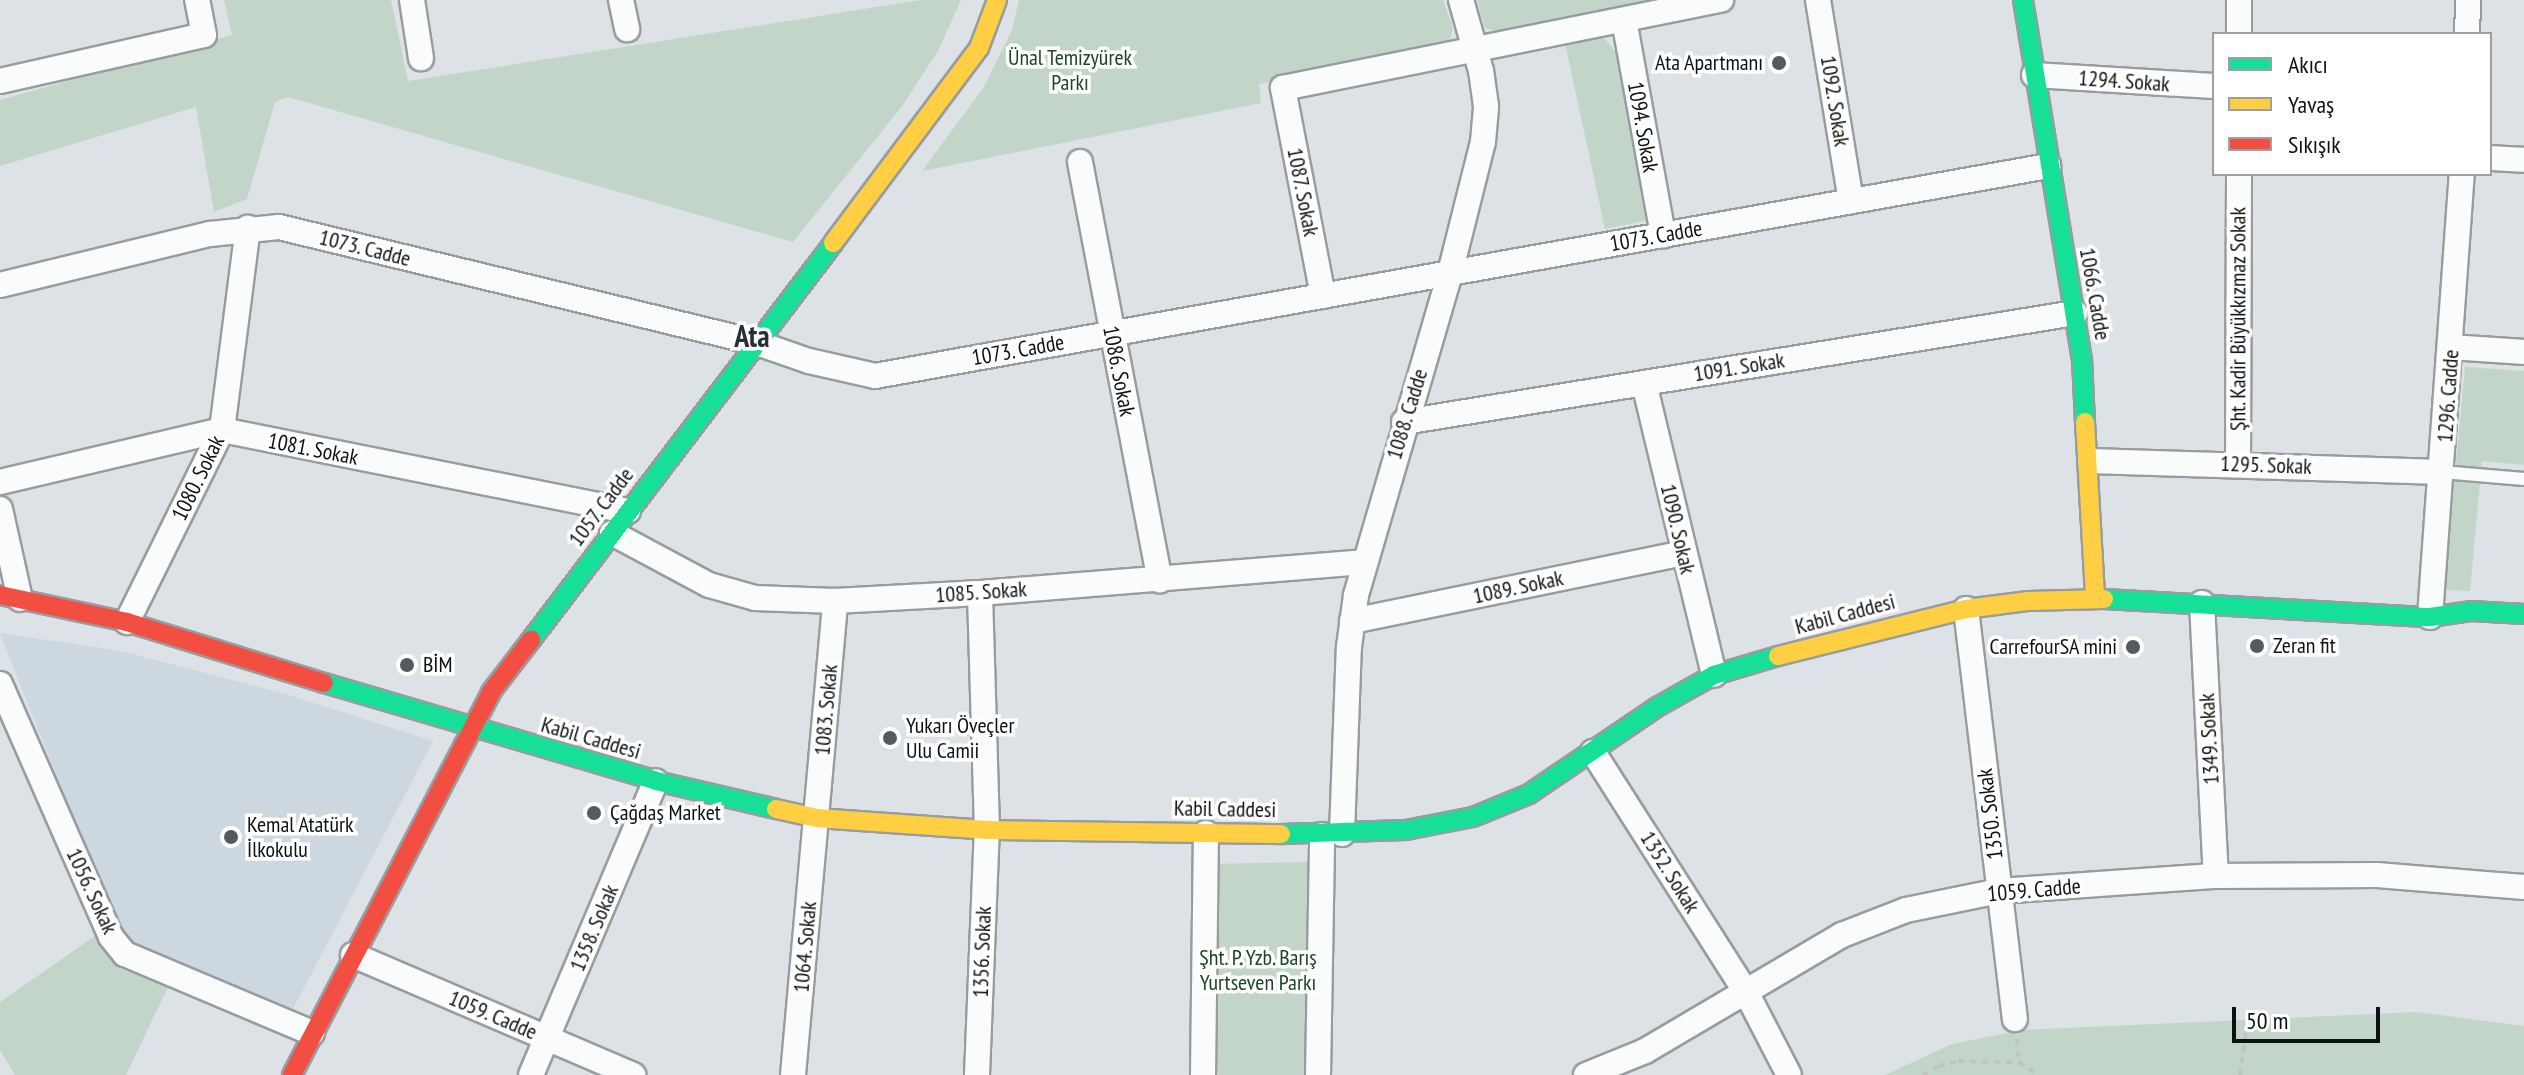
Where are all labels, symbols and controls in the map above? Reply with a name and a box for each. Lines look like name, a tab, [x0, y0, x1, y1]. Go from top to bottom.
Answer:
legend	[2212, 32, 2492, 176]
park label: Ünal Temizyürek Parkı	[1008, 44, 1132, 96]
text: Akıcı	[2288, 49, 2328, 80]
place label: Ata Apartmanı	[1654, 50, 1763, 76]
street label: 1092. Sokak	[1815, 53, 1855, 149]
marker: Ata Apartmanı	[1770, 54, 1788, 72]
street label: 1294. Sokak	[2077, 65, 2171, 97]
street label: 1094. Sokak	[1622, 79, 1664, 175]
text: Yavaş	[2288, 89, 2334, 120]
text: Sıkışık	[2288, 129, 2341, 160]
street label: 1087. Sokak	[1281, 145, 1325, 239]
street label: Şht. Kadir Büyükkızmaz Sokak	[2225, 206, 2251, 432]
street label: 1073. Cadde	[1607, 215, 1705, 257]
street label: 1073. Cadde	[316, 224, 414, 272]
street label: 1066. Cadde	[2074, 245, 2116, 343]
district label: Ata	[734, 318, 770, 354]
street label: 1086. Sokak	[1097, 323, 1141, 419]
street label: 1073. Cadde	[969, 329, 1067, 371]
street label: 1091. Sokak	[1691, 347, 1787, 387]
street label: 1296. Cadde	[2432, 348, 2464, 444]
street label: 1088. Cadde	[1381, 365, 1433, 463]
street label: 1081. Sokak	[265, 427, 361, 471]
street label: 1080. Sokak	[166, 430, 230, 526]
street label: 1295. Sokak	[2219, 450, 2313, 480]
street label: 1057. Cadde	[562, 462, 640, 552]
street label: 1090. Sokak	[1655, 481, 1701, 577]
street label: 1089. Sokak	[1470, 564, 1566, 610]
street label: 1085. Sokak	[934, 576, 1028, 608]
street label: Kabil Caddesi	[1792, 588, 1898, 640]
place label: Zeran fit	[2273, 633, 2336, 659]
place label: CarrefourSA mini	[1989, 634, 2117, 660]
marker: Zeran fit	[2248, 637, 2266, 655]
marker: CarrefourSA mini	[2124, 638, 2142, 656]
place label: BİM	[423, 652, 453, 678]
marker: BİM	[398, 656, 416, 674]
street label: 1083. Sokak	[809, 663, 843, 757]
street label: 1349. Sokak	[2193, 692, 2225, 786]
street label: Kabil Caddesi	[538, 711, 644, 765]
place label: Yukarı Öveçler Ulu Camii	[906, 712, 1014, 764]
marker: Yukarı Öveçler Ulu Camii	[881, 729, 899, 747]
street label: 1350. Sokak	[1971, 766, 2009, 862]
street label: Kabil Caddesi	[1174, 795, 1276, 823]
place label: Çağdaş Market	[610, 800, 721, 826]
marker: Çağdaş Market	[585, 804, 603, 822]
place label: Kemal Atatürk İlkokulu	[247, 811, 354, 862]
street label: 1352. Sokak	[1634, 826, 1706, 918]
marker: Kemal Atatürk İlkokulu	[222, 828, 240, 846]
street label: 1056. Sokak	[60, 843, 124, 939]
street label: 1059. Cadde	[1986, 873, 2082, 907]
street label: 1358. Sokak	[564, 880, 624, 976]
street label: 1064. Sokak	[788, 900, 822, 994]
street label: 1356. Sokak	[967, 905, 997, 999]
park label: Şht. P. Yzb. Barış Yurtseven Parkı	[1197, 944, 1319, 996]
street label: 1059. Cadde	[444, 984, 542, 1046]
scale bar	[2236, 991, 2384, 1041]
text: 50 m	[2246, 1005, 2288, 1036]

